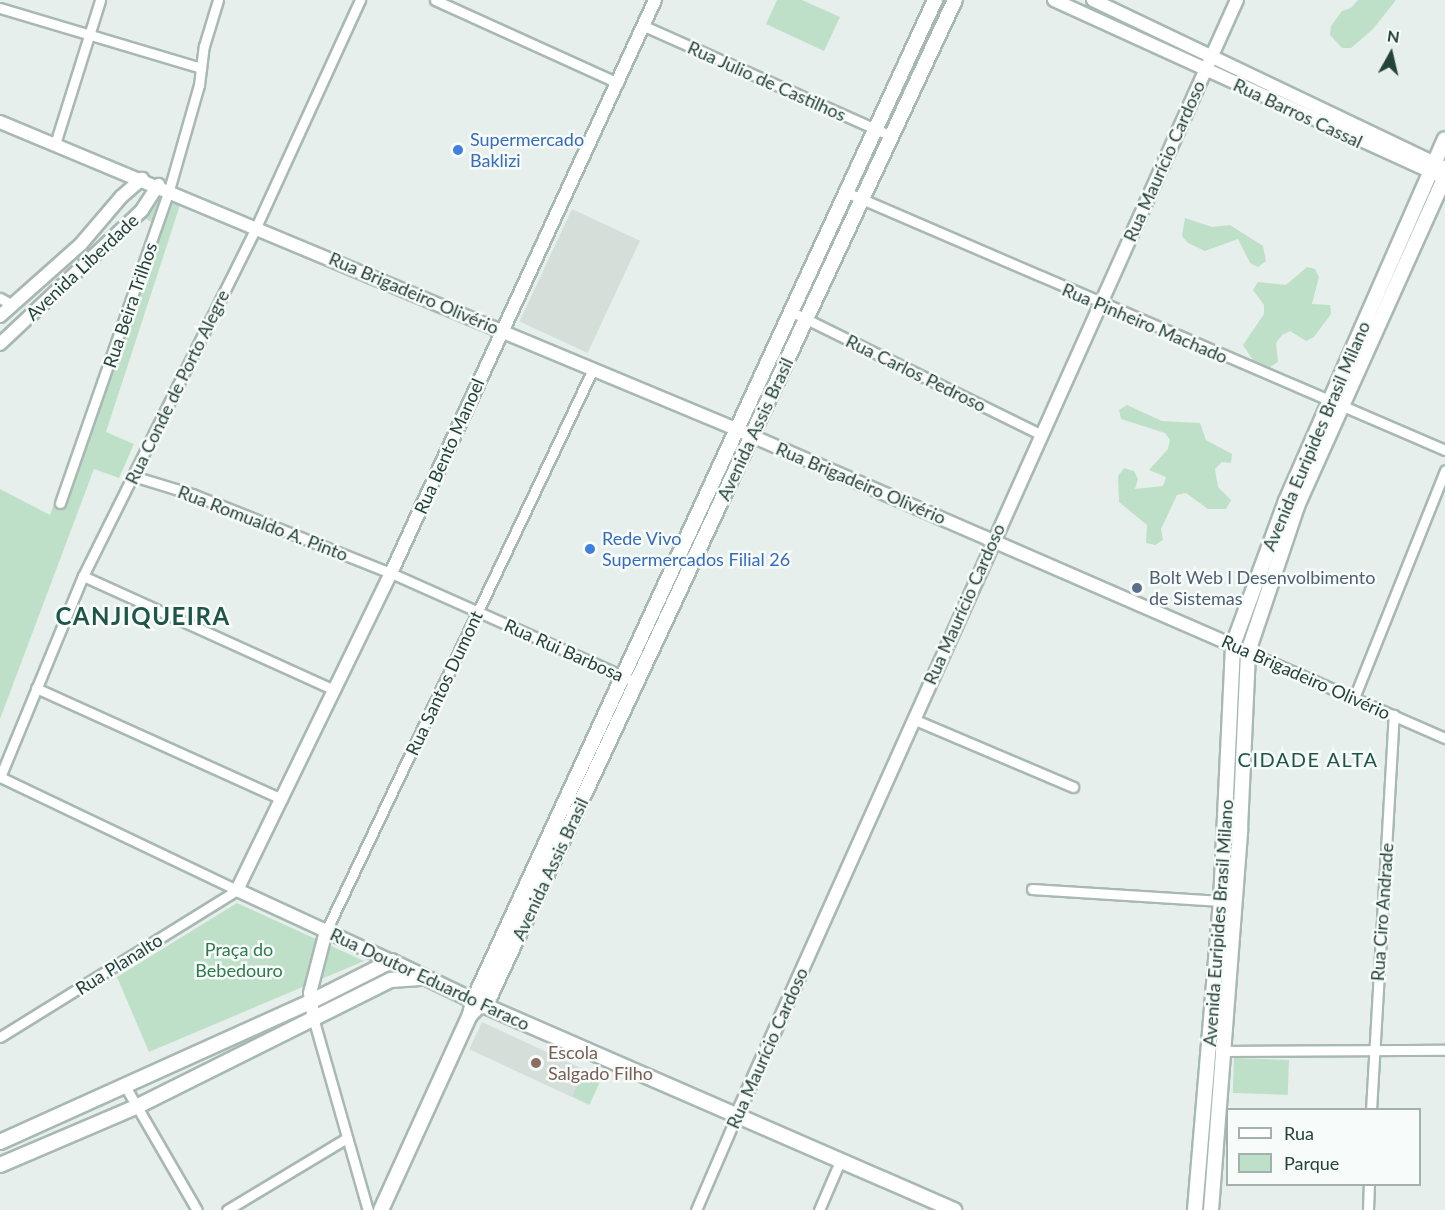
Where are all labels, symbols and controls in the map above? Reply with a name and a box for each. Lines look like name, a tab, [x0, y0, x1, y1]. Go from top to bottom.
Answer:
north arrow	[1361, 24, 1421, 84]
text: N	[1386, 25, 1401, 46]
street label: Rua Julio de Castilhos	[684, 36, 850, 126]
street label: Rua Barros Cassal	[1230, 74, 1366, 152]
street label: Rua Maurício Cardoso	[1119, 77, 1209, 245]
place label: Supermercado Baklizi	[470, 129, 584, 172]
marker: Supermercado Baklizi	[451, 143, 465, 157]
street label: Avenida Liberdade	[21, 209, 143, 325]
street label: Rua Beira Trilhos	[98, 239, 162, 371]
street label: Rua Brigadeiro Olivério	[326, 247, 502, 339]
street label: Rua Pinheiro Machado	[1059, 278, 1231, 368]
street label: Rua Conde de Porto Alegre	[120, 286, 234, 488]
street label: Avenida Euripides Brasil Milano	[1258, 318, 1374, 554]
street label: Rua Carlos Pedroso	[842, 330, 990, 416]
street label: Avenida Assis Brasil	[712, 354, 798, 504]
street label: Rua Bento Manoel	[409, 375, 489, 517]
street label: Rua Brigadeiro Olivério	[773, 437, 949, 529]
street label: Rua Romualdo A. Pinto	[175, 480, 351, 566]
street label: Rua Maurício Cardoso	[919, 520, 1009, 688]
place label: Rede Vivo Supermercados Filial 26	[602, 528, 790, 570]
marker: Rede Vivo Supermercados Filial 26	[583, 542, 597, 556]
place label: Bolt Web l Desenvolbimento de Sistemas	[1149, 567, 1376, 610]
marker: Bolt Web l Desenvolbimento de Sistemas	[1130, 581, 1144, 595]
district label: CANJIQUEIRA	[55, 602, 231, 630]
street label: Rua Santos Dumont	[401, 607, 487, 759]
street label: Rua Rui Barbosa	[501, 614, 627, 686]
street label: Rua Brigadeiro Olivério	[1218, 630, 1394, 724]
district label: CIDADE ALTA	[1237, 747, 1379, 771]
street label: Avenida Assis Brasil	[507, 794, 593, 944]
street label: Avenida Euripides Brasil Milano	[1199, 799, 1237, 1047]
street label: Rua Ciro Andrade	[1366, 842, 1398, 982]
street label: Rua Doutor Eduardo Faraco	[327, 923, 533, 1035]
street label: Rua Planalto	[72, 929, 166, 999]
park label: Praça do Bebedouro	[195, 939, 283, 982]
street label: Rua Maurício Cardoso	[722, 964, 812, 1132]
place label: Escola Salgado Filho	[548, 1042, 653, 1084]
marker: Escola Salgado Filho	[529, 1056, 543, 1070]
legend	[1226, 1108, 1421, 1186]
text: Rua	[1284, 1122, 1314, 1144]
text: Parque	[1284, 1152, 1339, 1174]

